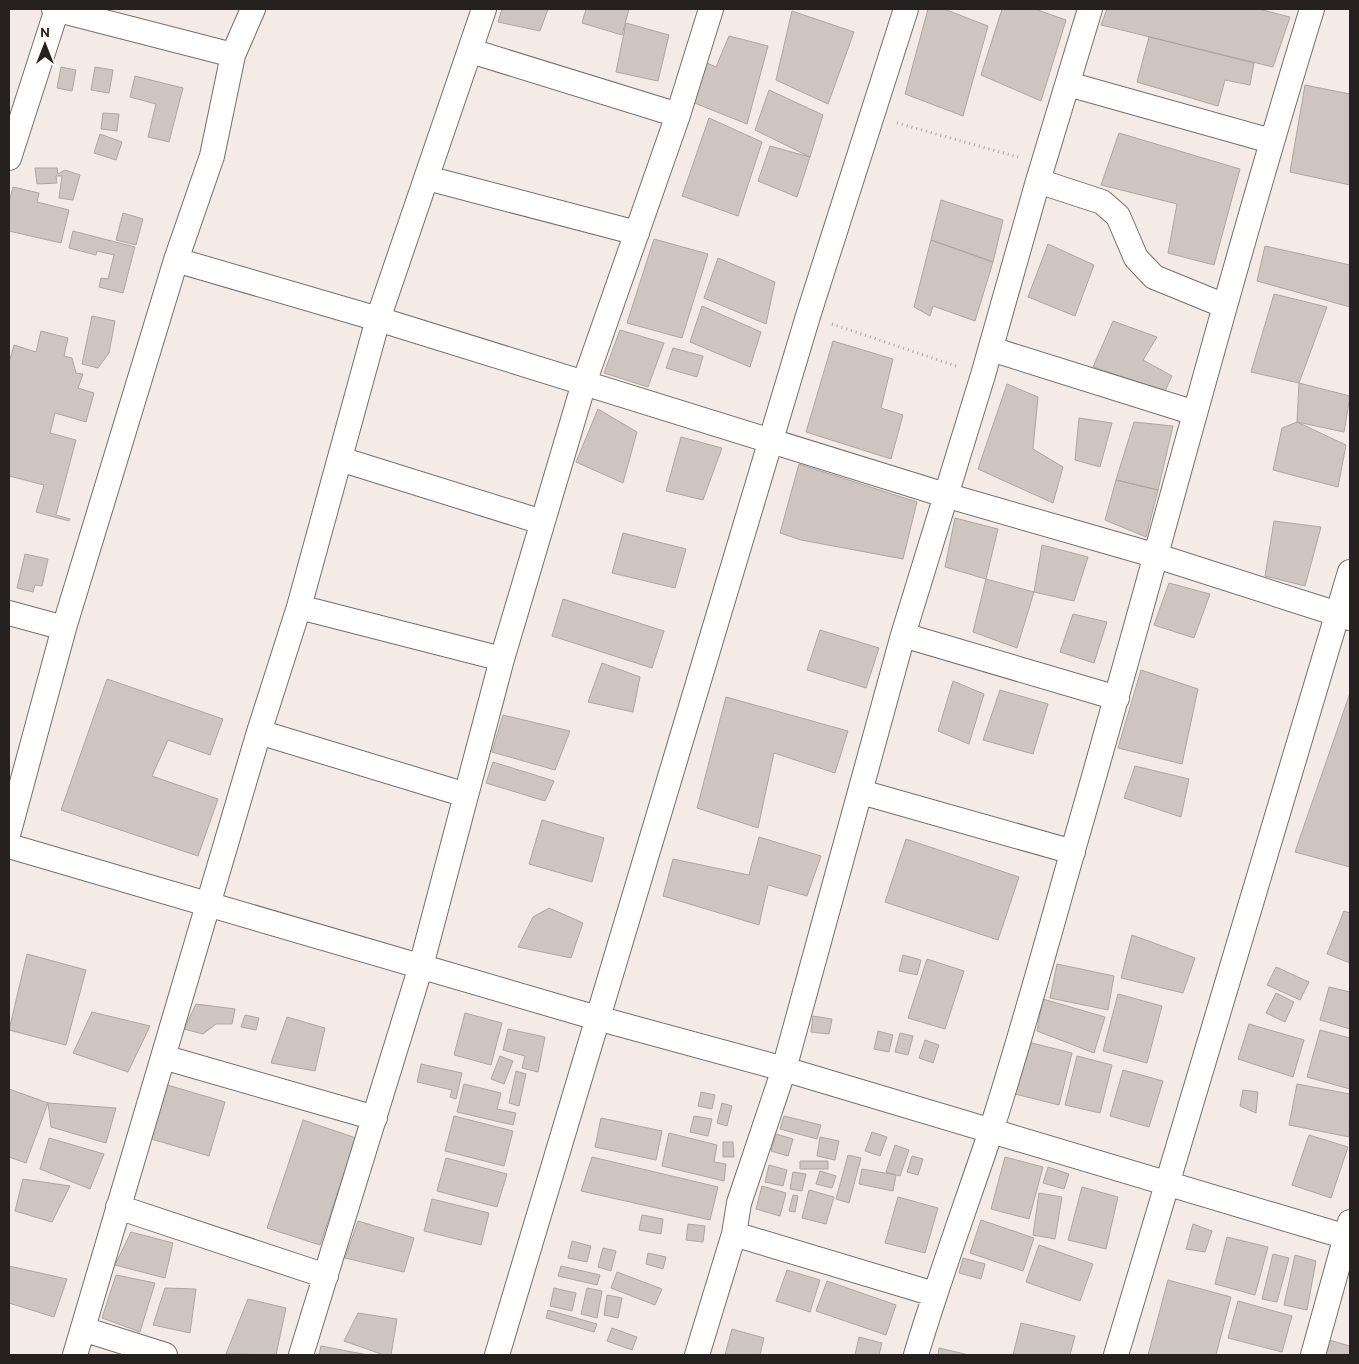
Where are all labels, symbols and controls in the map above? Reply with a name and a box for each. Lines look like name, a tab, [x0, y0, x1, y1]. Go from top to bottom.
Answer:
north arrow	[20, 20, 70, 70]
text: N	[40, 25, 50, 42]

